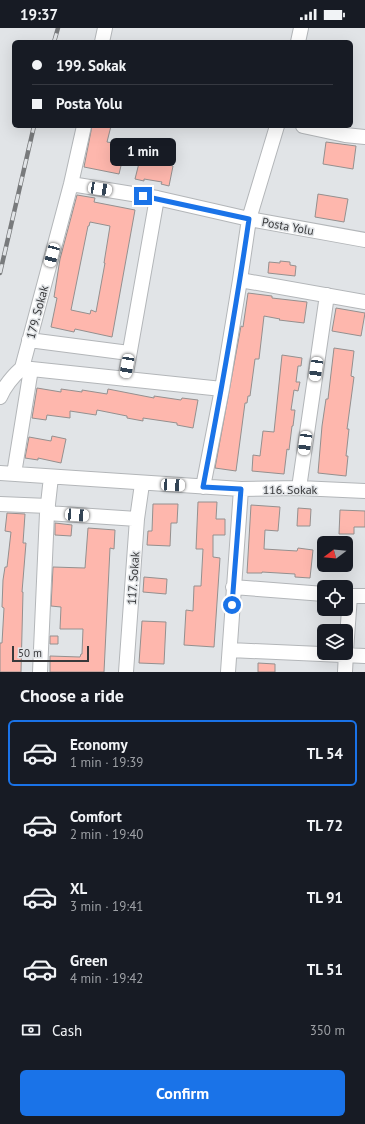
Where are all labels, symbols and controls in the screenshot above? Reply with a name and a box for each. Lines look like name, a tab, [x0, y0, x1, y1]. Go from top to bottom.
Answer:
text: 19:37	[20, 5, 58, 24]
text: 199. Sokak	[56, 56, 126, 75]
text: Posta Yolu	[56, 94, 122, 113]
callout: 1 min	[110, 138, 176, 166]
text: 1 min	[127, 143, 159, 160]
car	[87, 181, 113, 197]
route end	[134, 187, 152, 205]
street label: Posta Yolu	[261, 214, 315, 238]
car	[43, 242, 61, 268]
street label: 179. Sokak	[23, 283, 51, 340]
car	[119, 353, 135, 379]
car	[308, 356, 324, 382]
car	[297, 430, 313, 456]
car	[161, 478, 185, 492]
street label: 116. Sokak	[263, 482, 318, 497]
car	[65, 508, 89, 522]
north arrow	[317, 536, 353, 572]
map controls	[317, 536, 353, 660]
street label: 117. Sokak	[124, 551, 142, 605]
button: locate	[317, 580, 353, 616]
route start	[223, 596, 241, 614]
button: layers	[317, 624, 353, 660]
scale bar	[12, 644, 89, 663]
text: 50 m	[18, 646, 42, 660]
text: Choose a ride	[20, 684, 124, 707]
icon: car	[22, 735, 58, 771]
text: Economy	[70, 735, 128, 754]
text: TL 54	[307, 744, 343, 763]
text: 1 min · 19:39	[70, 754, 143, 771]
icon: car	[22, 807, 58, 843]
text: Comfort	[70, 807, 122, 826]
text: TL 72	[307, 816, 343, 835]
text: 2 min · 19:40	[70, 826, 143, 843]
icon: car	[22, 879, 58, 915]
text: XL	[70, 879, 87, 898]
text: TL 91	[307, 888, 343, 907]
text: 3 min · 19:41	[70, 898, 143, 915]
icon: car	[22, 951, 58, 987]
text: Green	[70, 951, 108, 970]
text: TL 51	[307, 960, 343, 979]
text: 4 min · 19:42	[70, 970, 143, 987]
icon: cash	[20, 1019, 42, 1041]
text: Cash	[52, 1021, 82, 1040]
text: 350 m	[310, 1022, 345, 1039]
button: Confirm	[20, 1070, 345, 1116]

